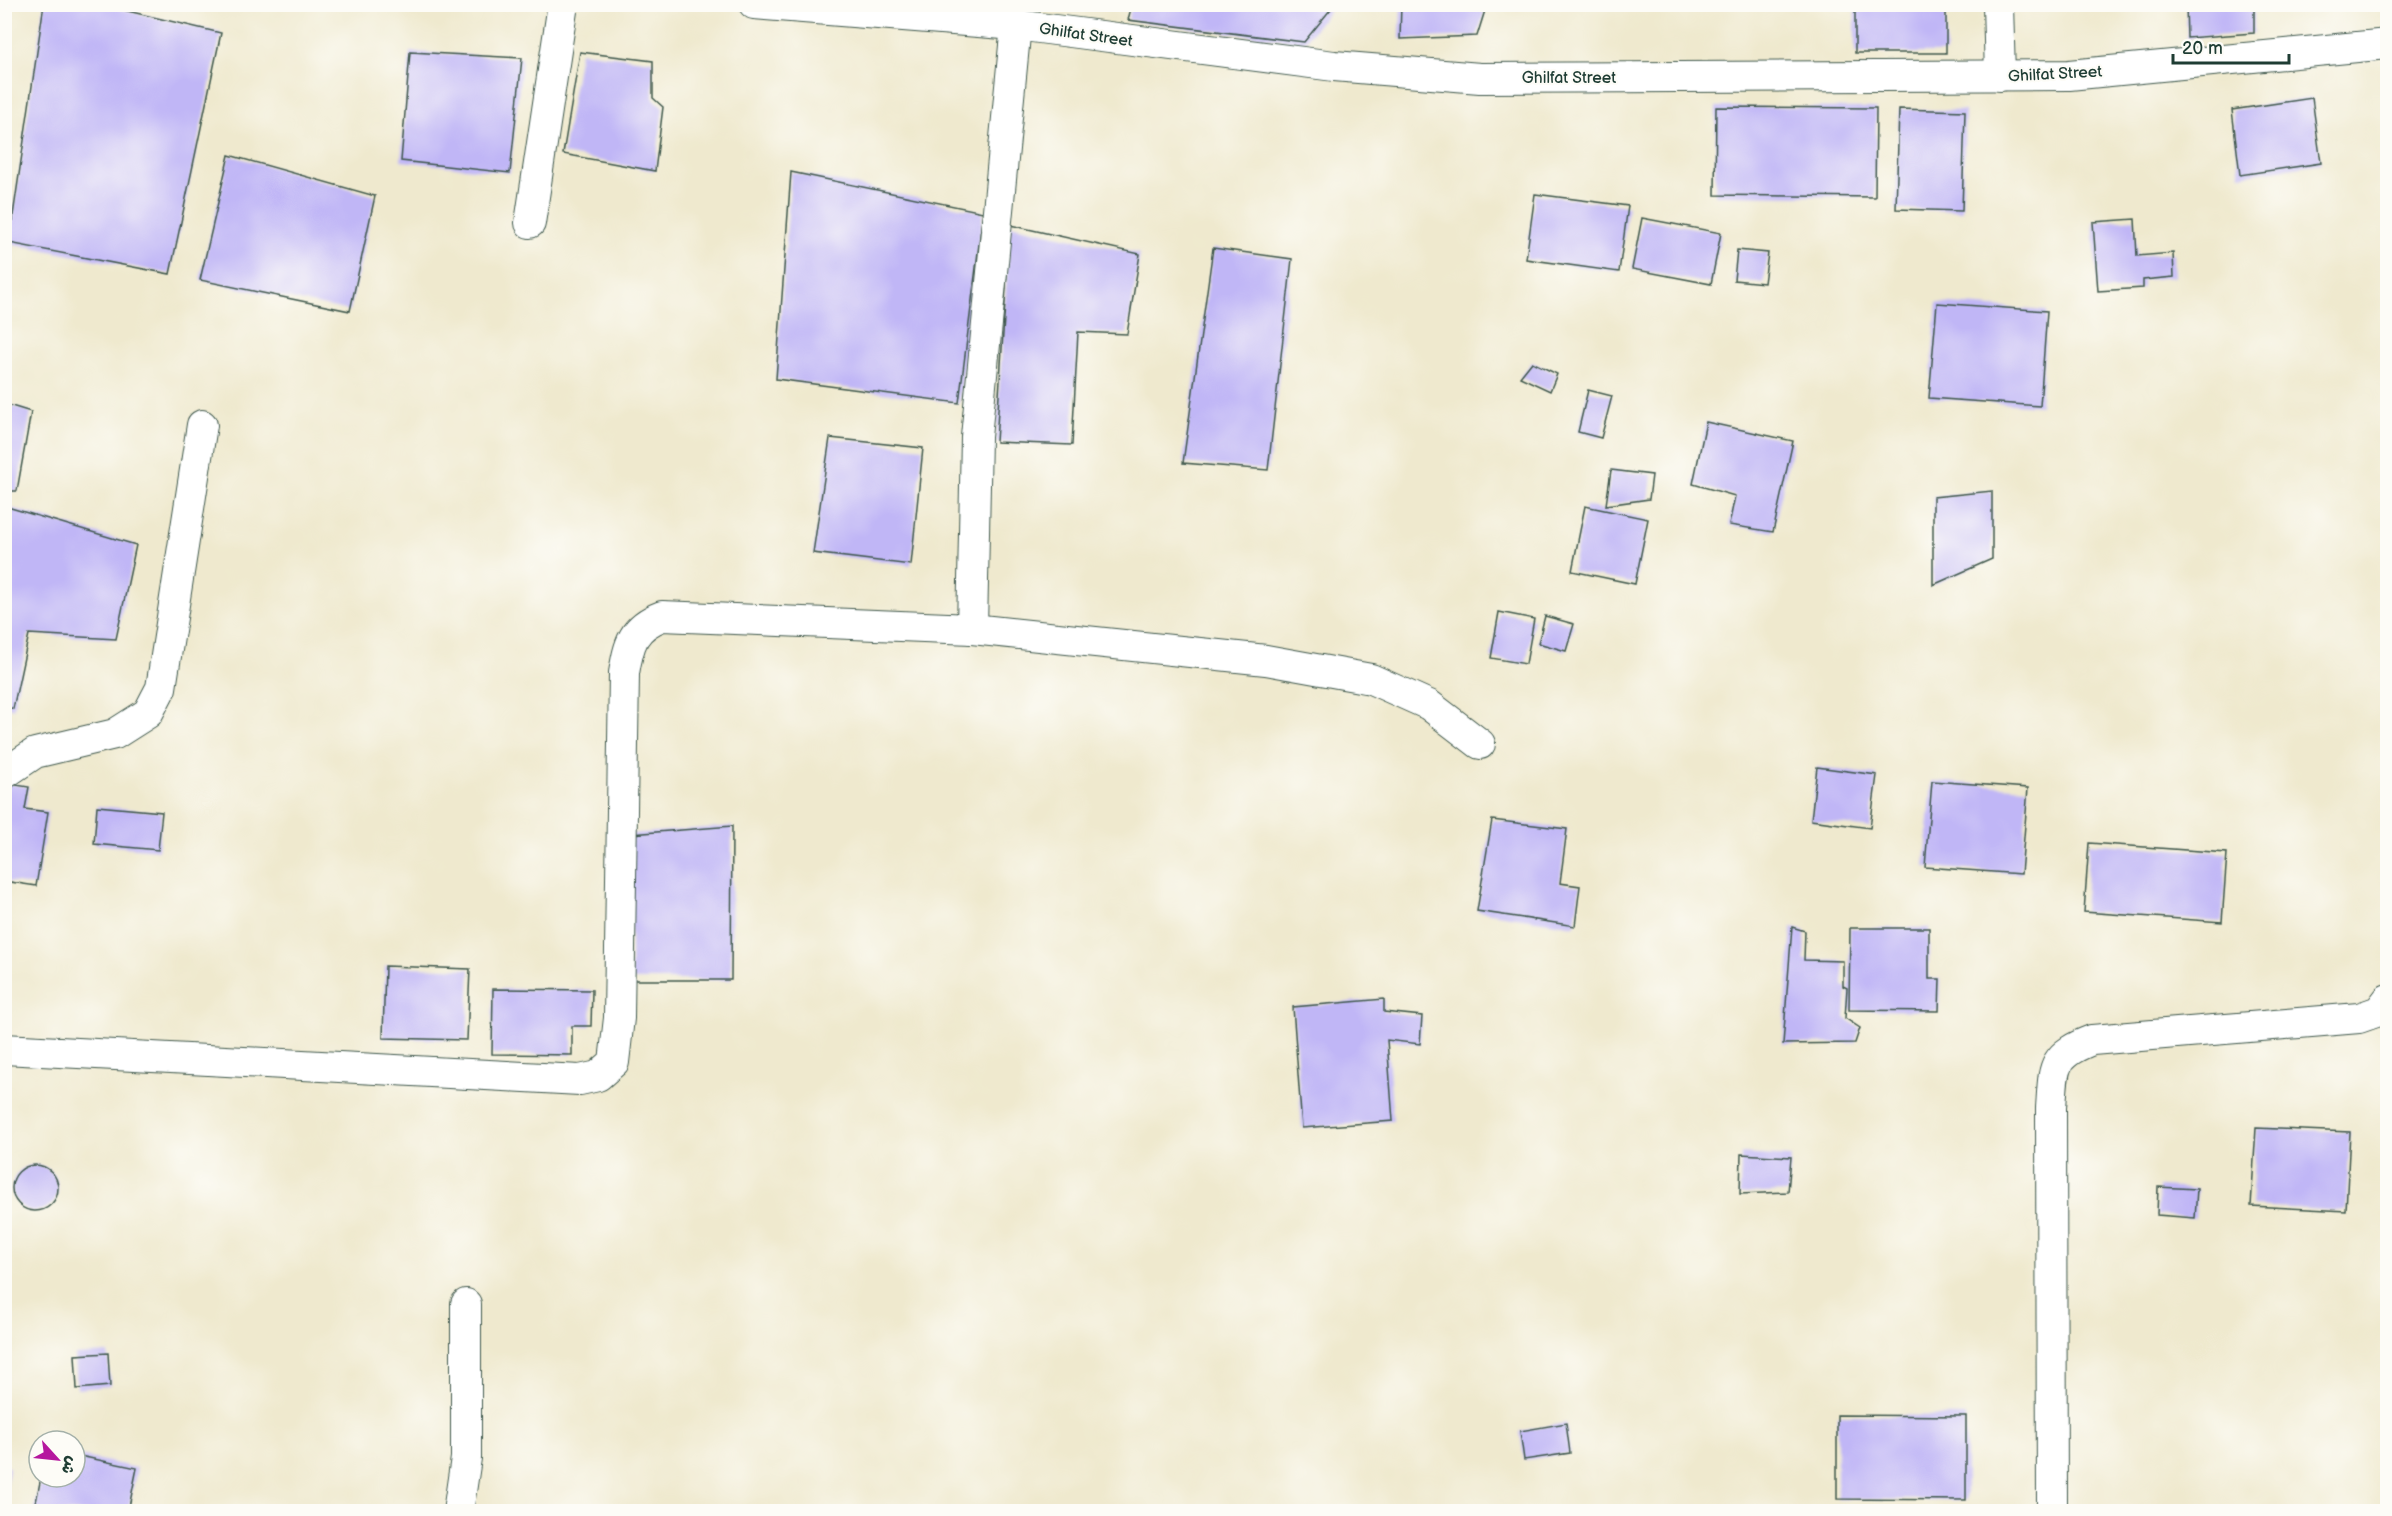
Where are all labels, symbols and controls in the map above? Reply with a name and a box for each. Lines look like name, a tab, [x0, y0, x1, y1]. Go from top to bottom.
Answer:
street label: Ghilfat Street	[1038, 20, 1134, 51]
scale bar	[2173, 27, 2288, 65]
text: 20 m	[2182, 38, 2223, 59]
street label: Ghilfat Street	[2007, 63, 2103, 86]
street label: Ghilfat Street	[1522, 69, 1616, 88]
north arrow	[27, 1429, 87, 1489]
text: ش	[57, 1453, 81, 1477]

